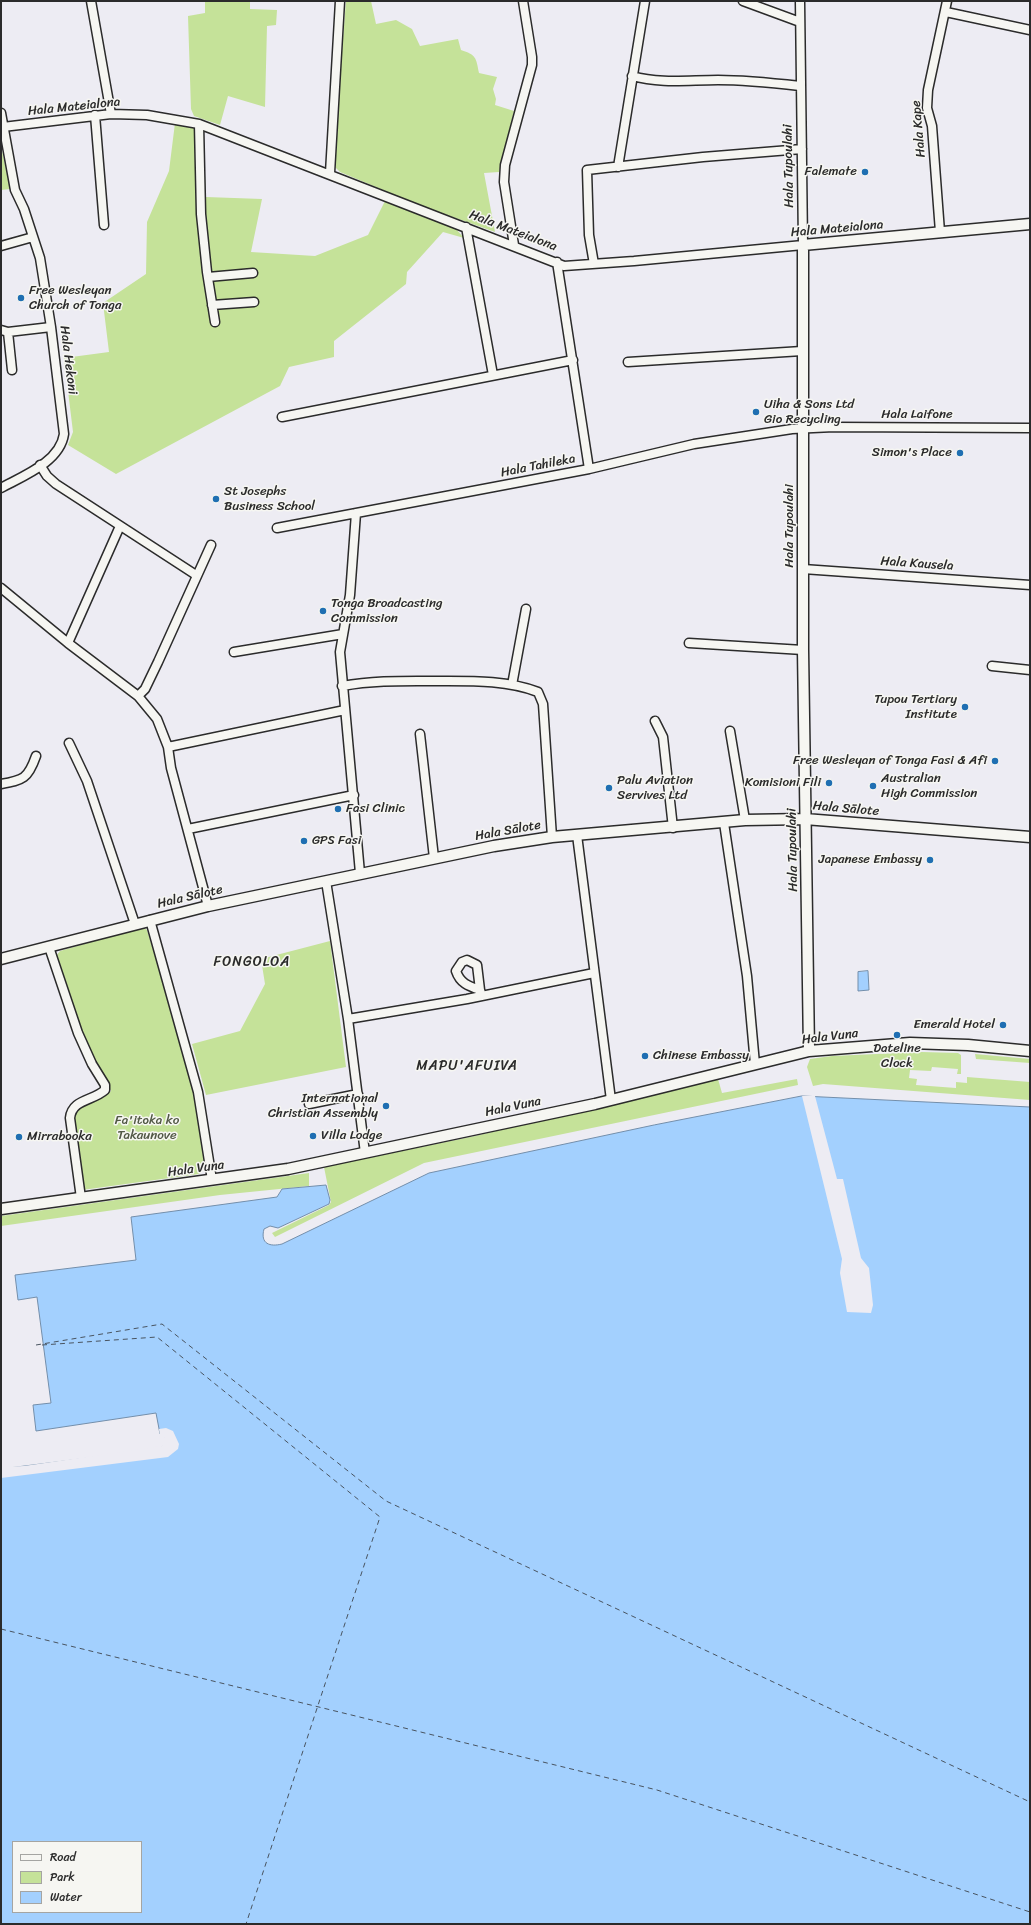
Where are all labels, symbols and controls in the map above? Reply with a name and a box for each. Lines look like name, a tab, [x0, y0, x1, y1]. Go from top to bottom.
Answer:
street label: Hala Mateialona	[27, 94, 121, 120]
street label: Hala Kape	[909, 100, 929, 158]
street label: Hala Tupoulahi	[780, 124, 798, 208]
place label: Falemate	[805, 164, 857, 180]
marker: Falemate	[860, 167, 870, 177]
street label: Hala Mateialona	[467, 207, 559, 255]
street label: Hala Mateialona	[790, 217, 884, 241]
place label: Free Wesleyan Church of Tonga	[29, 283, 121, 314]
marker: Free Wesleyan Church of Tonga	[16, 293, 26, 303]
street label: Hala Hekoni	[56, 325, 80, 395]
place label: Uiha & Sons Ltd Gio Recycling	[764, 397, 854, 428]
marker: Uiha & Sons Ltd Gio Recycling	[751, 407, 761, 417]
street label: Hala Laifone	[881, 407, 953, 423]
place label: Simon's Place	[872, 445, 952, 461]
marker: Simon's Place	[955, 448, 965, 458]
street label: Hala Tahileka	[499, 451, 577, 481]
place label: St Josephs Business School	[224, 484, 315, 515]
street label: Hala Tupoulahi	[782, 484, 798, 568]
marker: St Josephs Business School	[211, 494, 221, 504]
street label: Hala Kausela	[880, 554, 954, 574]
place label: Tonga Broadcasting Commission	[331, 596, 443, 627]
marker: Tonga Broadcasting Commission	[318, 606, 328, 616]
place label: Tupou Tertiary Institute	[874, 692, 957, 723]
marker: Tupou Tertiary Institute	[960, 702, 970, 712]
place label: Free Wesleyan of Tonga Fasi & Afi	[793, 753, 987, 769]
marker: Free Wesleyan of Tonga Fasi & Afi	[990, 756, 1000, 766]
place label: Australian High Commission	[881, 771, 977, 802]
place label: Palu Aviation Servives Ltd	[617, 773, 693, 804]
place label: Komisioni Fili	[745, 775, 821, 791]
marker: Komisioni Fili	[824, 778, 834, 788]
marker: Australian High Commission	[868, 781, 878, 791]
marker: Palu Aviation Servives Ltd	[604, 783, 614, 793]
street label: Hala Sālote	[812, 798, 880, 820]
place label: Fasi Clinic	[346, 801, 405, 817]
marker: Fasi Clinic	[333, 804, 343, 814]
street label: Hala Tupoulahi	[784, 808, 802, 892]
street label: Hala Sālote	[474, 818, 542, 844]
place label: GPS Fasi	[312, 833, 361, 849]
marker: GPS Fasi	[299, 836, 309, 846]
place label: Japanese Embassy	[819, 852, 922, 868]
marker: Japanese Embassy	[925, 855, 935, 865]
street label: Hala Sālote	[156, 882, 224, 912]
district label: FONGOLOA	[213, 954, 291, 970]
place label: Emerald Hotel	[913, 1017, 995, 1033]
marker: Emerald Hotel	[998, 1020, 1008, 1030]
street label: Hala Vuna	[801, 1026, 859, 1048]
marker: Dateline Clock	[892, 1030, 902, 1040]
place label: Dateline Clock	[873, 1041, 921, 1072]
place label: Chinese Embassy	[653, 1048, 749, 1064]
marker: Chinese Embassy	[640, 1051, 650, 1061]
district label: MAPU'AFUIVA	[417, 1058, 517, 1074]
place label: International Christian Assembly	[268, 1091, 378, 1122]
street label: Hala Vuna	[484, 1093, 542, 1121]
marker: International Christian Assembly	[381, 1101, 391, 1111]
park label: Fa'itoka ko Takaunove	[115, 1113, 179, 1144]
place label: Villa Lodge	[321, 1128, 382, 1144]
place label: Mirrabooka	[27, 1129, 92, 1145]
marker: Villa Lodge	[308, 1131, 318, 1141]
marker: Mirrabooka	[14, 1132, 24, 1142]
street label: Hala Vuna	[167, 1157, 225, 1181]
legend	[12, 1841, 142, 1913]
text: Road	[50, 1846, 76, 1868]
text: Park	[50, 1866, 75, 1888]
text: Water	[50, 1886, 82, 1908]

